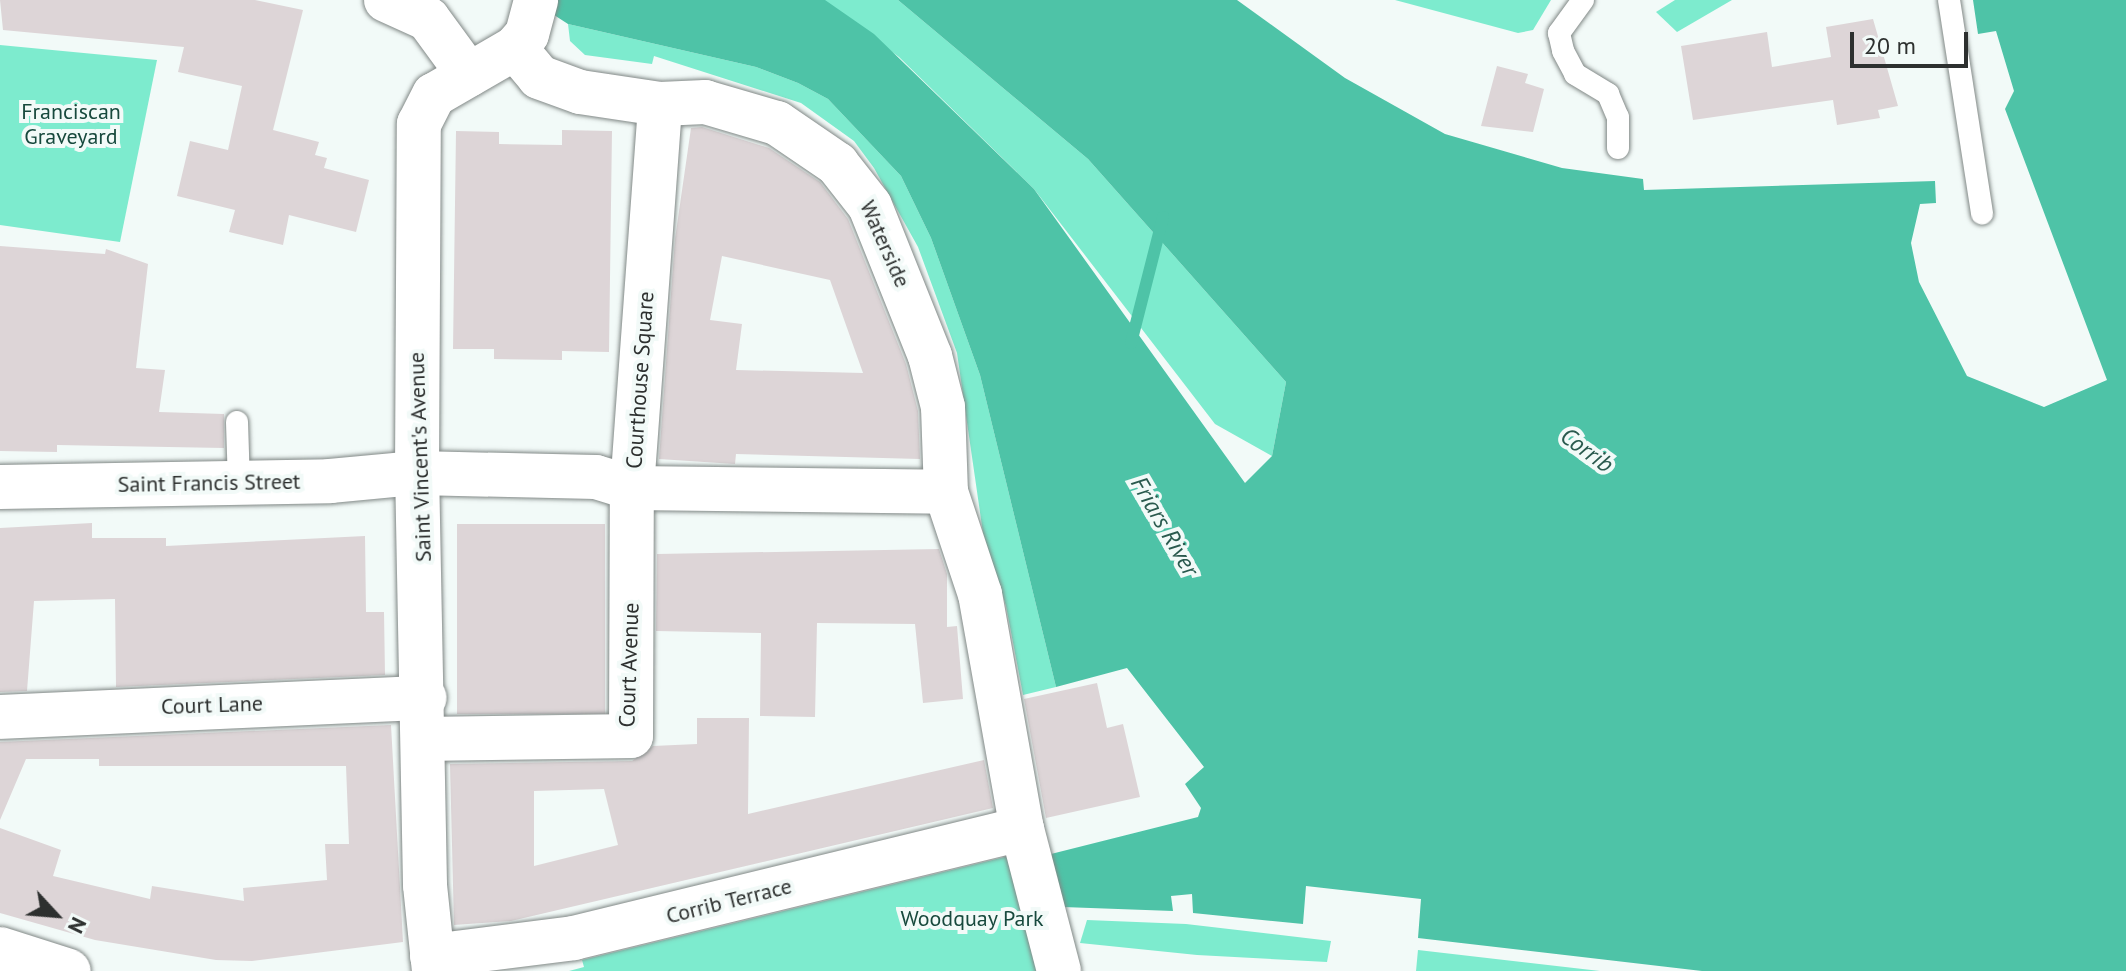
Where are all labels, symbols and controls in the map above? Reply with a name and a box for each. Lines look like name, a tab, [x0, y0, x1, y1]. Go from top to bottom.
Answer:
scale bar	[1854, 16, 1972, 66]
text: 20 m	[1864, 30, 1916, 61]
park label: Franciscan Graveyard	[21, 98, 121, 150]
street label: Waterside	[854, 196, 916, 292]
street label: Courthouse Square	[621, 290, 659, 470]
street label: Saint Vincent's Avenue	[403, 351, 437, 563]
water label: Corrib	[1555, 421, 1619, 479]
street label: Saint Francis Street	[117, 468, 301, 498]
water label: Friars River	[1125, 471, 1205, 581]
street label: Court Avenue	[614, 602, 644, 728]
street label: Court Lane	[161, 690, 263, 720]
street label: Corrib Terrace	[663, 873, 795, 929]
north arrow	[16, 875, 96, 955]
park label: Woodquay Park	[900, 906, 1044, 932]
text: N	[62, 913, 93, 938]

